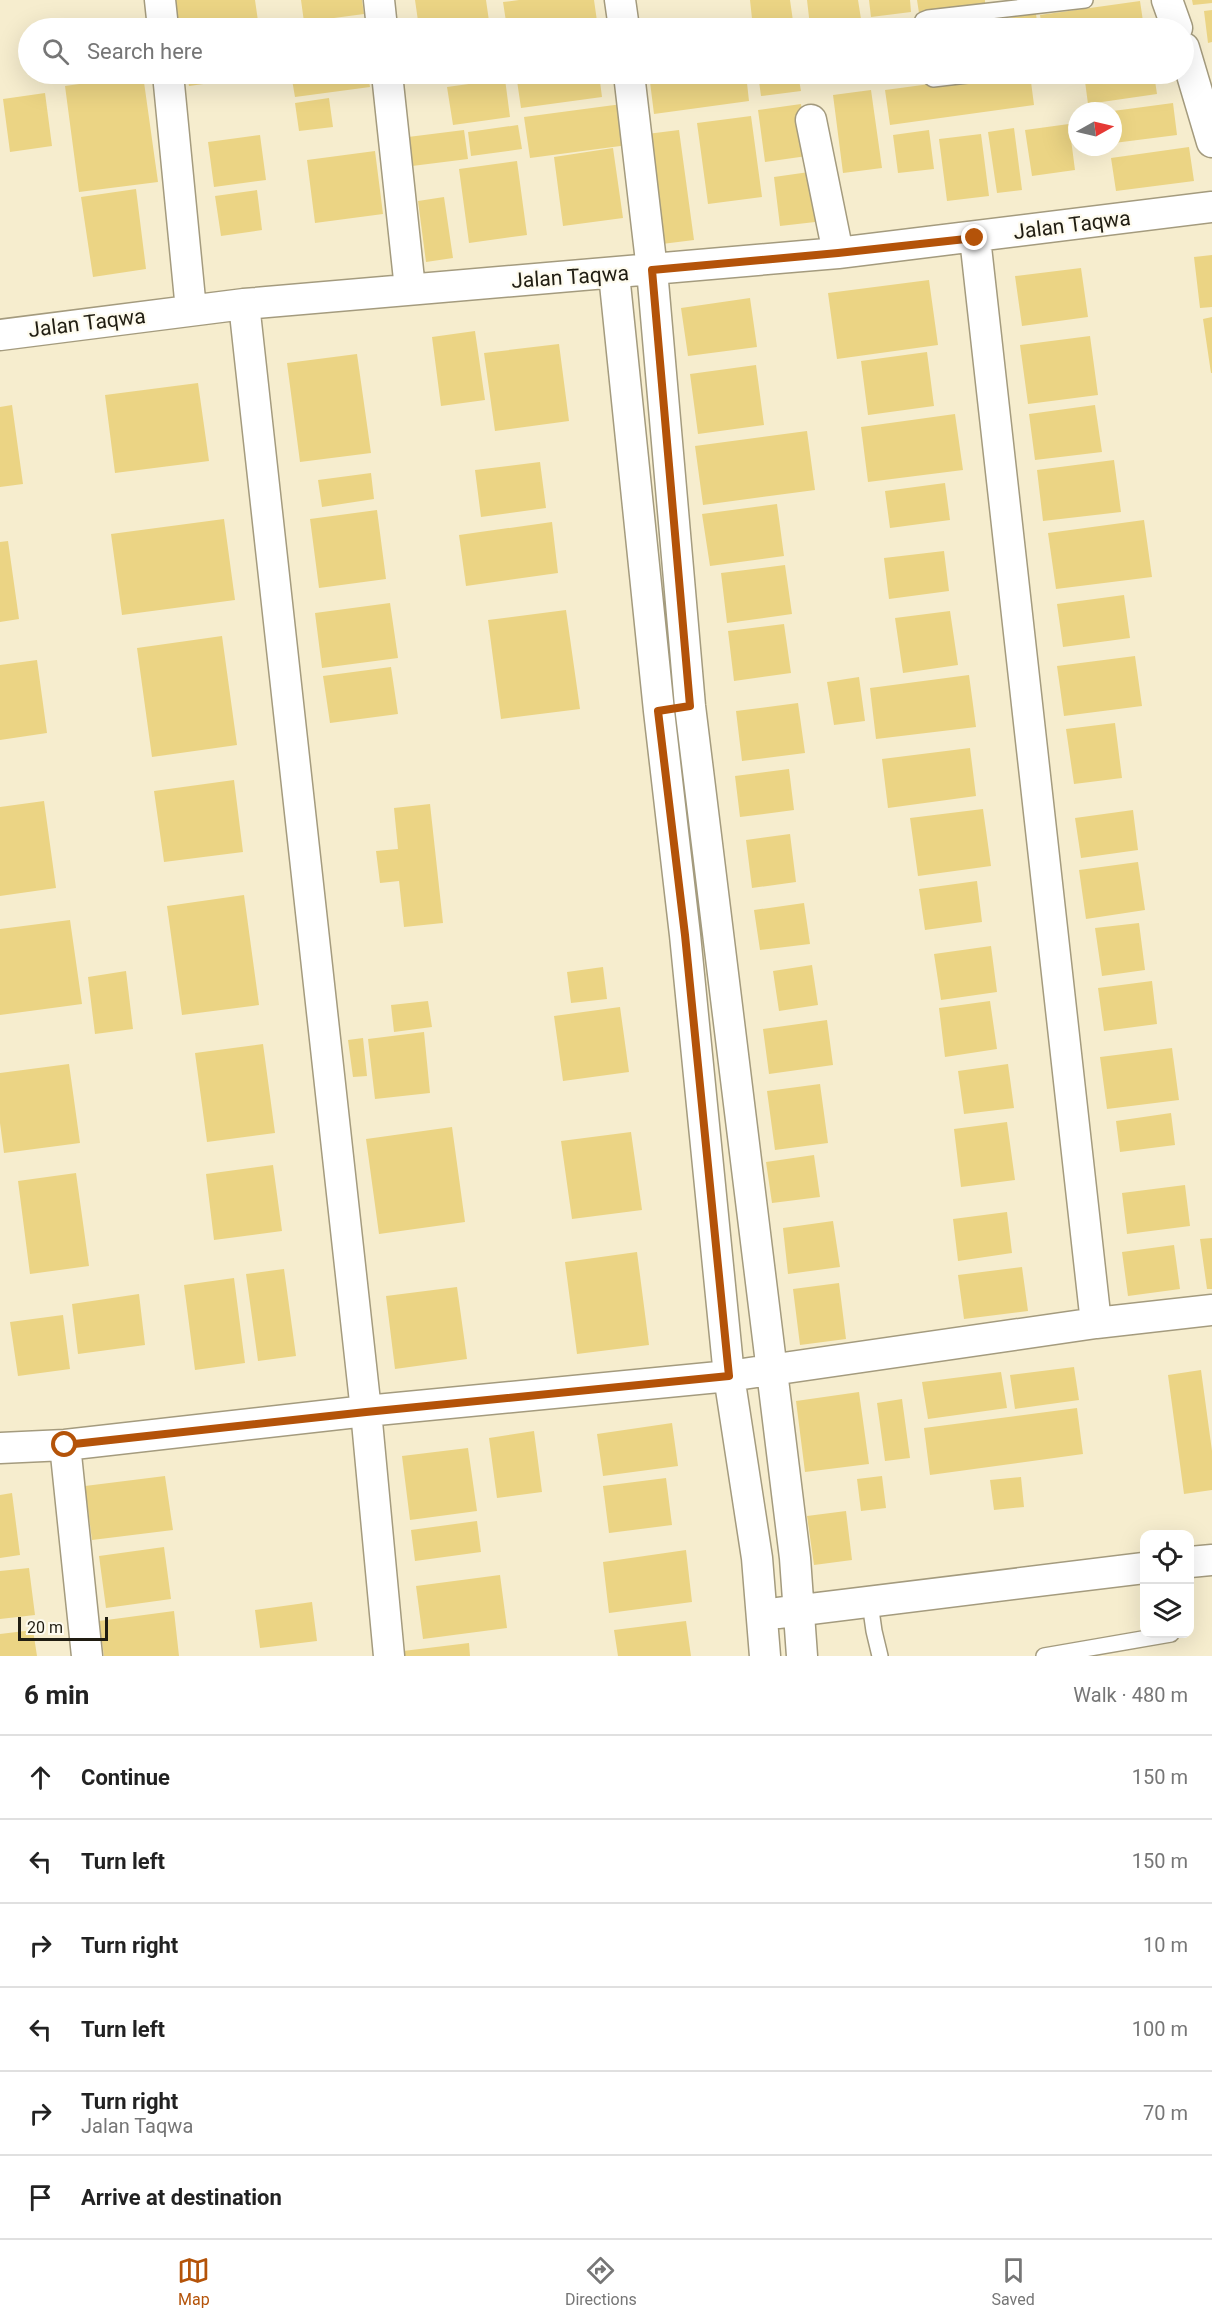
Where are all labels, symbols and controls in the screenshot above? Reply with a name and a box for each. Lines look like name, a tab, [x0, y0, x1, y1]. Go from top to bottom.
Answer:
search box	[18, 18, 1194, 84]
icon: search	[39, 35, 72, 68]
text: Search here	[87, 39, 203, 64]
north arrow	[1068, 102, 1122, 156]
street label: Jalan Taqwa	[1012, 206, 1132, 244]
route end	[961, 224, 987, 250]
street label: Jalan Taqwa	[510, 261, 630, 293]
street label: Jalan Taqwa	[27, 304, 147, 342]
route start	[51, 1431, 77, 1457]
map controls	[1140, 1530, 1194, 1638]
button: locate	[1140, 1530, 1194, 1584]
button: layers	[1140, 1584, 1194, 1638]
scale bar	[18, 1614, 108, 1642]
text: 20 m	[27, 1618, 63, 1637]
text: 6 min	[24, 1680, 89, 1710]
text: Walk · 480 m	[1073, 1683, 1188, 1707]
icon: ahead	[24, 1761, 57, 1794]
text: Continue	[81, 1765, 170, 1790]
text: 150 m	[1132, 1765, 1188, 1789]
icon: left	[24, 1845, 57, 1878]
text: Turn left	[81, 1849, 165, 1874]
text: 150 m	[1132, 1849, 1188, 1873]
icon: right	[24, 1929, 57, 1962]
text: Turn right	[81, 1933, 178, 1958]
text: 10 m	[1143, 1933, 1188, 1957]
icon: left	[24, 2013, 57, 2046]
text: Turn left	[81, 2017, 165, 2042]
text: 100 m	[1132, 2017, 1188, 2041]
text: Turn right	[81, 2089, 178, 2114]
icon: right	[24, 2097, 57, 2130]
text: 70 m	[1143, 2101, 1188, 2125]
text: Jalan Taqwa	[81, 2114, 193, 2138]
icon: arrive	[24, 2181, 57, 2214]
text: Arrive at destination	[81, 2185, 282, 2210]
tab: Map	[177, 2254, 210, 2309]
tab: Directions	[565, 2254, 637, 2309]
tab: Saved	[991, 2254, 1035, 2309]

